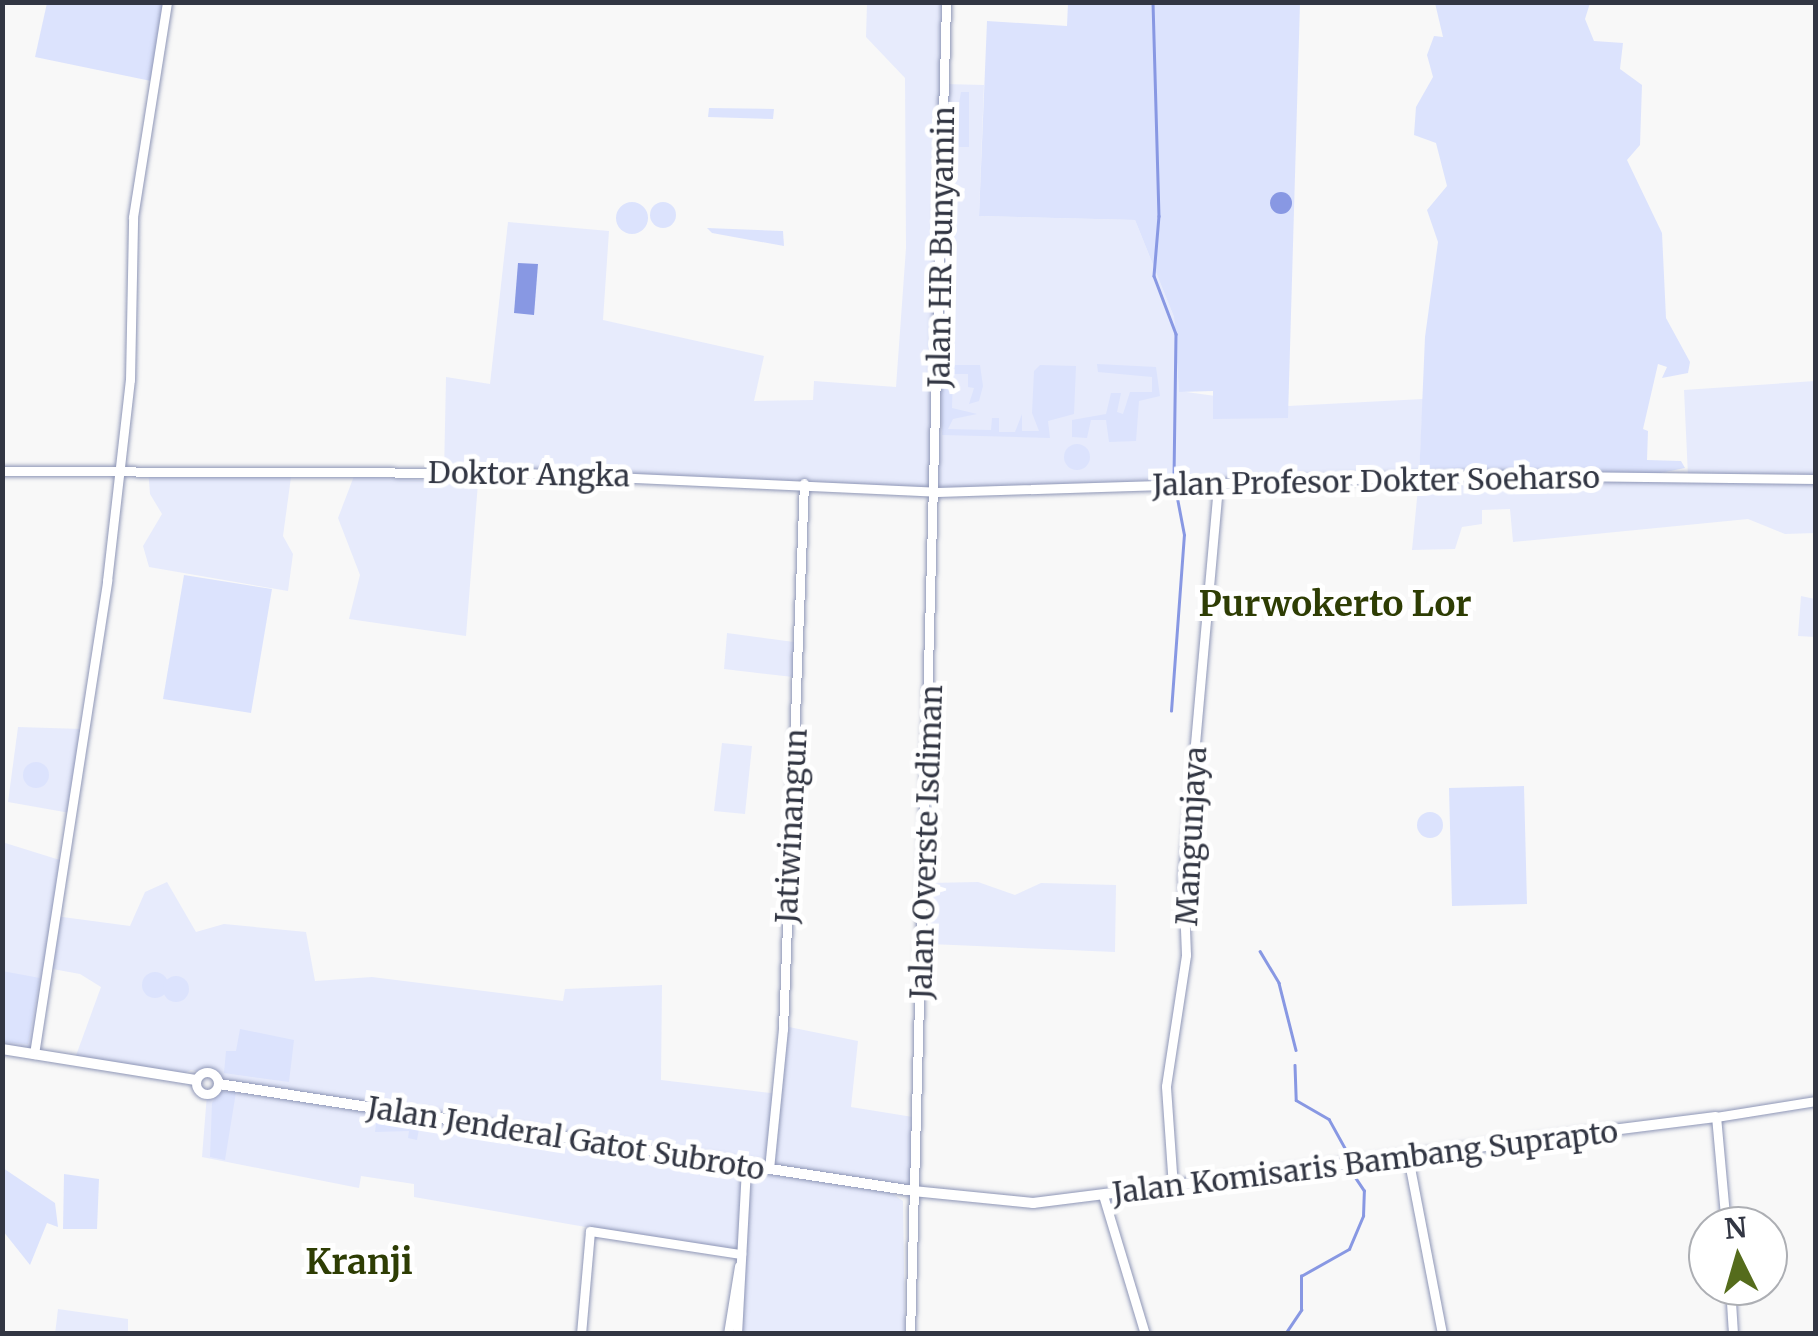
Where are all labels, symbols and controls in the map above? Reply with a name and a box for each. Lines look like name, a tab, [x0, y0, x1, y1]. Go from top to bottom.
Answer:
street label: Jalan HR Bunyamin	[921, 106, 961, 388]
street label: Doktor Angka	[428, 454, 630, 494]
street label: Jalan Profesor Dokter Soeharso	[1152, 459, 1600, 503]
district label: Purwokerto Lor	[1198, 583, 1472, 625]
street label: Jalan Overste Isdiman	[903, 684, 949, 1000]
street label: Jatiwinangun	[768, 728, 814, 924]
street label: Mangunjaya	[1168, 745, 1214, 927]
street label: Jalan Jenderal Gatot Subroto	[365, 1089, 767, 1187]
street label: Jalan Komisaris Bambang Suprapto	[1110, 1113, 1620, 1211]
north arrow	[1688, 1206, 1788, 1306]
text: N	[1723, 1209, 1748, 1247]
district label: Kranji	[305, 1241, 413, 1283]

